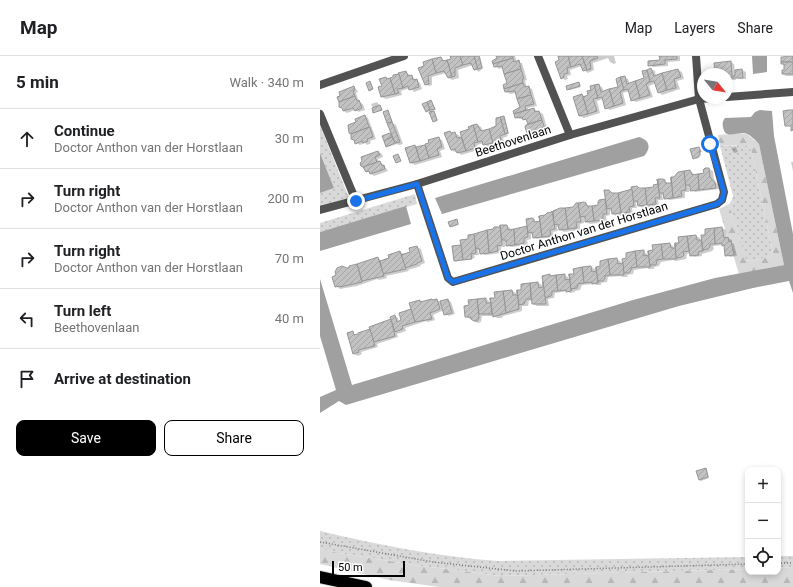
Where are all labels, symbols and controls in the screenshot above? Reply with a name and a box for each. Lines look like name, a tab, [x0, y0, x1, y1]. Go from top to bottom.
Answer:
text: Map	[20, 16, 58, 39]
text: Map	[625, 20, 652, 36]
text: Layers	[674, 20, 715, 36]
text: Share	[737, 20, 773, 36]
north arrow	[697, 68, 733, 104]
text: 5 min	[16, 72, 59, 92]
text: Walk · 340 m	[229, 75, 304, 90]
text: Continue	[54, 122, 115, 140]
street label: Beethovenlaan	[473, 122, 553, 160]
icon: ahead	[16, 128, 38, 150]
text: 30 m	[275, 131, 304, 146]
route start	[701, 135, 719, 153]
text: Doctor Anthon van der Horstlaan	[54, 140, 243, 155]
text: Turn right	[54, 182, 120, 200]
icon: right	[16, 188, 38, 210]
text: 200 m	[267, 191, 304, 206]
route end	[347, 192, 365, 210]
street label: Doctor Anthon van der Horstlaan	[499, 199, 669, 263]
text: Doctor Anthon van der Horstlaan	[54, 200, 243, 215]
text: Turn right	[54, 242, 120, 260]
icon: right	[16, 248, 38, 270]
text: 70 m	[275, 251, 304, 266]
text: Doctor Anthon van der Horstlaan	[54, 260, 243, 275]
text: Turn left	[54, 302, 111, 320]
icon: left	[16, 308, 38, 330]
text: 40 m	[275, 311, 304, 326]
text: Beethovenlaan	[54, 320, 139, 335]
icon: arrive	[16, 368, 38, 390]
text: Arrive at destination	[54, 370, 191, 388]
button: Save	[16, 420, 156, 456]
button: Share	[164, 420, 304, 456]
map controls	[745, 467, 781, 575]
button: +	[745, 467, 781, 503]
button: −	[745, 503, 781, 539]
button: locate	[745, 539, 781, 575]
scale bar	[332, 559, 405, 578]
text: 50 m	[338, 561, 363, 574]

